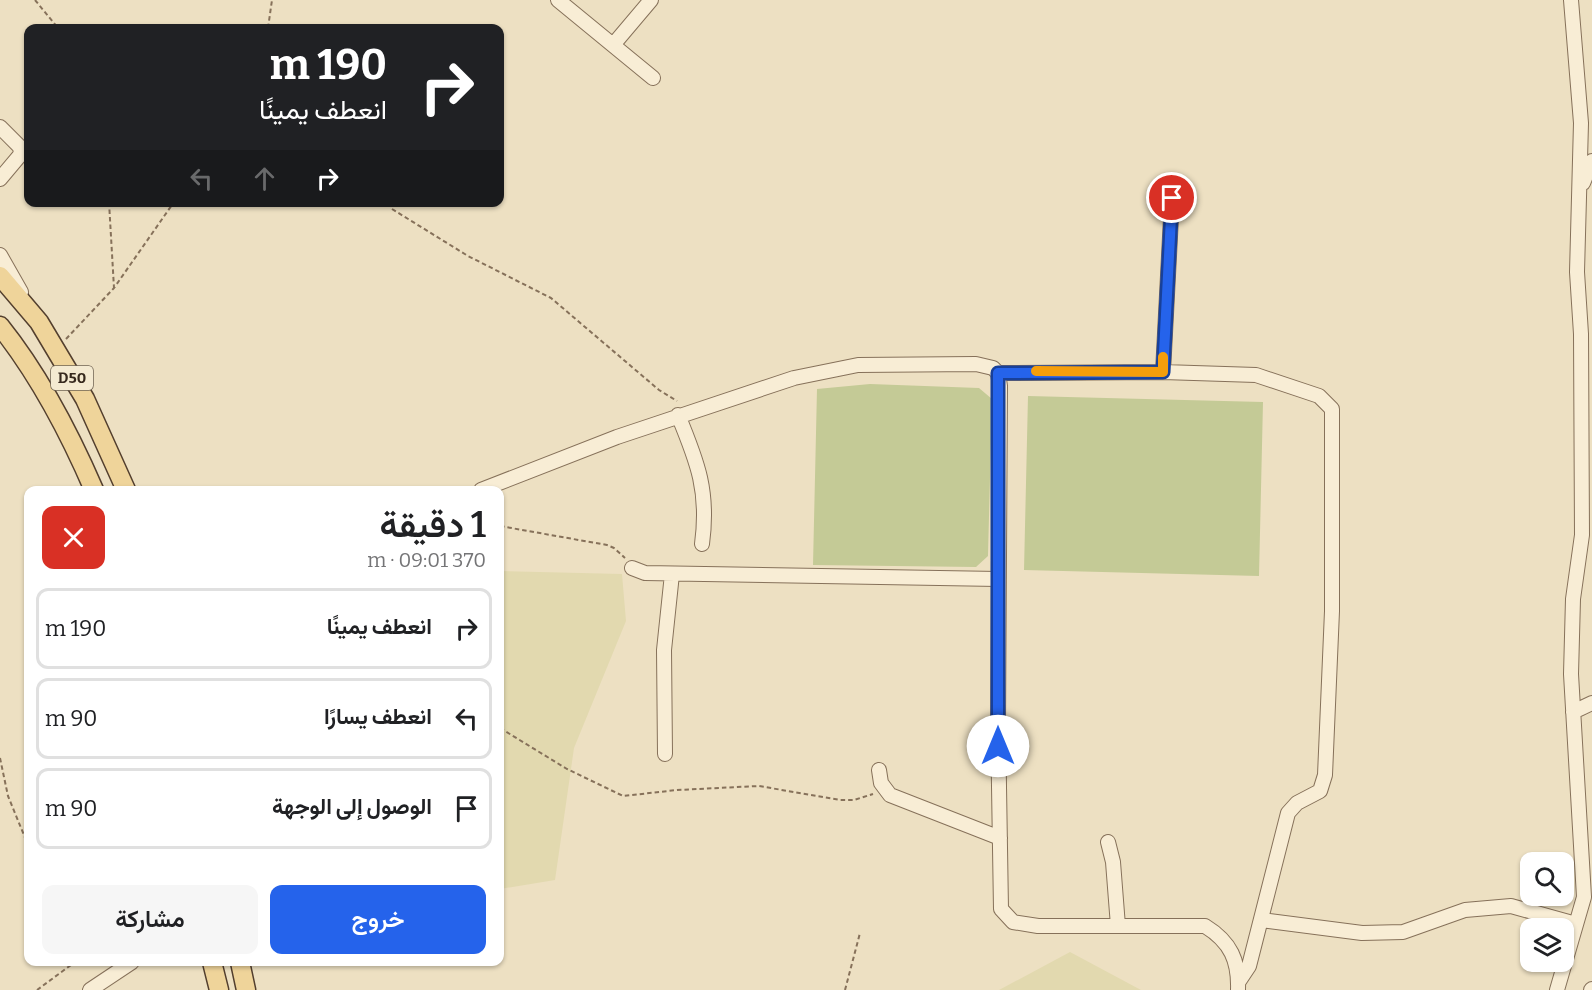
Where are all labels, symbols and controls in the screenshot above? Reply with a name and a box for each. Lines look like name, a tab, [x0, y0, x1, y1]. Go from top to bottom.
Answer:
text: 190 m	[270, 40, 387, 90]
icon: right	[408, 48, 486, 126]
text: انعطف يمينًا	[259, 94, 387, 126]
icon: left	[185, 162, 218, 195]
icon: ahead	[248, 162, 281, 195]
icon: right	[311, 162, 344, 195]
pin	[1146, 172, 1197, 223]
icon: arrive	[1155, 181, 1188, 214]
road number: D50	[51, 366, 93, 390]
text: 1 دقيقة	[380, 503, 486, 547]
button: close	[42, 506, 105, 569]
text: 370 m · 09:01	[367, 548, 486, 572]
icon: right	[450, 612, 483, 645]
text: انعطف يمينًا	[327, 613, 432, 640]
text: 190 m	[45, 615, 106, 642]
icon: left	[450, 702, 483, 735]
text: انعطف يسارًا	[324, 703, 432, 730]
text: 90 m	[45, 705, 97, 732]
position arrow	[966, 714, 1030, 778]
icon: arrive	[450, 792, 483, 825]
text: الوصول إلى الوجهة	[272, 793, 432, 820]
text: 90 m	[45, 795, 97, 822]
map controls	[1520, 852, 1574, 972]
button: search	[1520, 852, 1574, 906]
button: مشاركة	[42, 885, 258, 954]
button: خروج	[270, 885, 486, 954]
button: layers	[1520, 918, 1574, 972]

